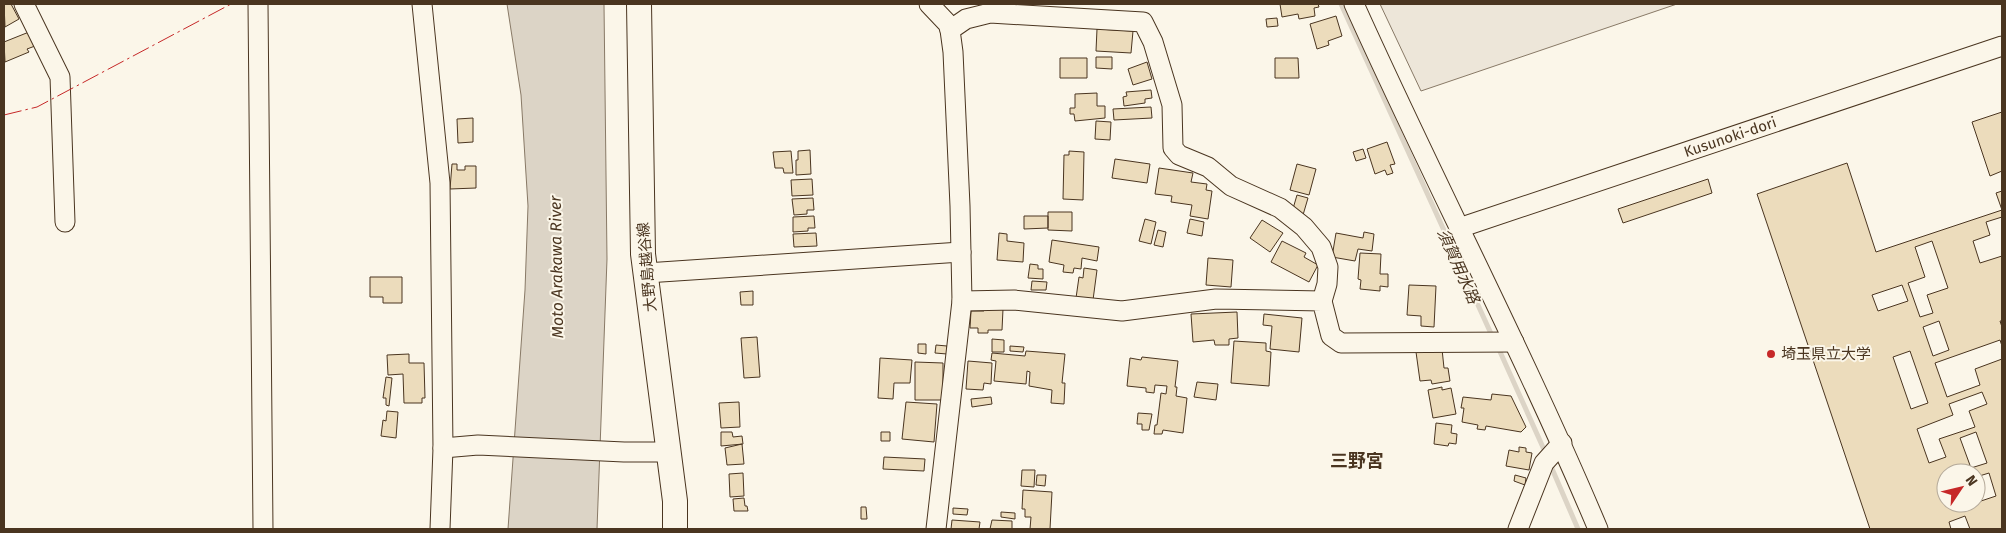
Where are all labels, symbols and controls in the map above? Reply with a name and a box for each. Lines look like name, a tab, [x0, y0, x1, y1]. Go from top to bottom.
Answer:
street label: Kusunoki-dori	[1682, 113, 1779, 161]
water label: Moto Arakawa River	[546, 195, 567, 339]
street label: 大野島越谷線	[634, 221, 660, 313]
water label: 須賀用水路	[1434, 226, 1484, 308]
place label: 埼玉県立大学	[1781, 345, 1871, 363]
marker: 埼玉県立大学	[1765, 348, 1777, 360]
district label: 三野宮	[1330, 450, 1384, 472]
north arrow	[1936, 463, 1986, 513]
text: N	[1962, 472, 1981, 490]

